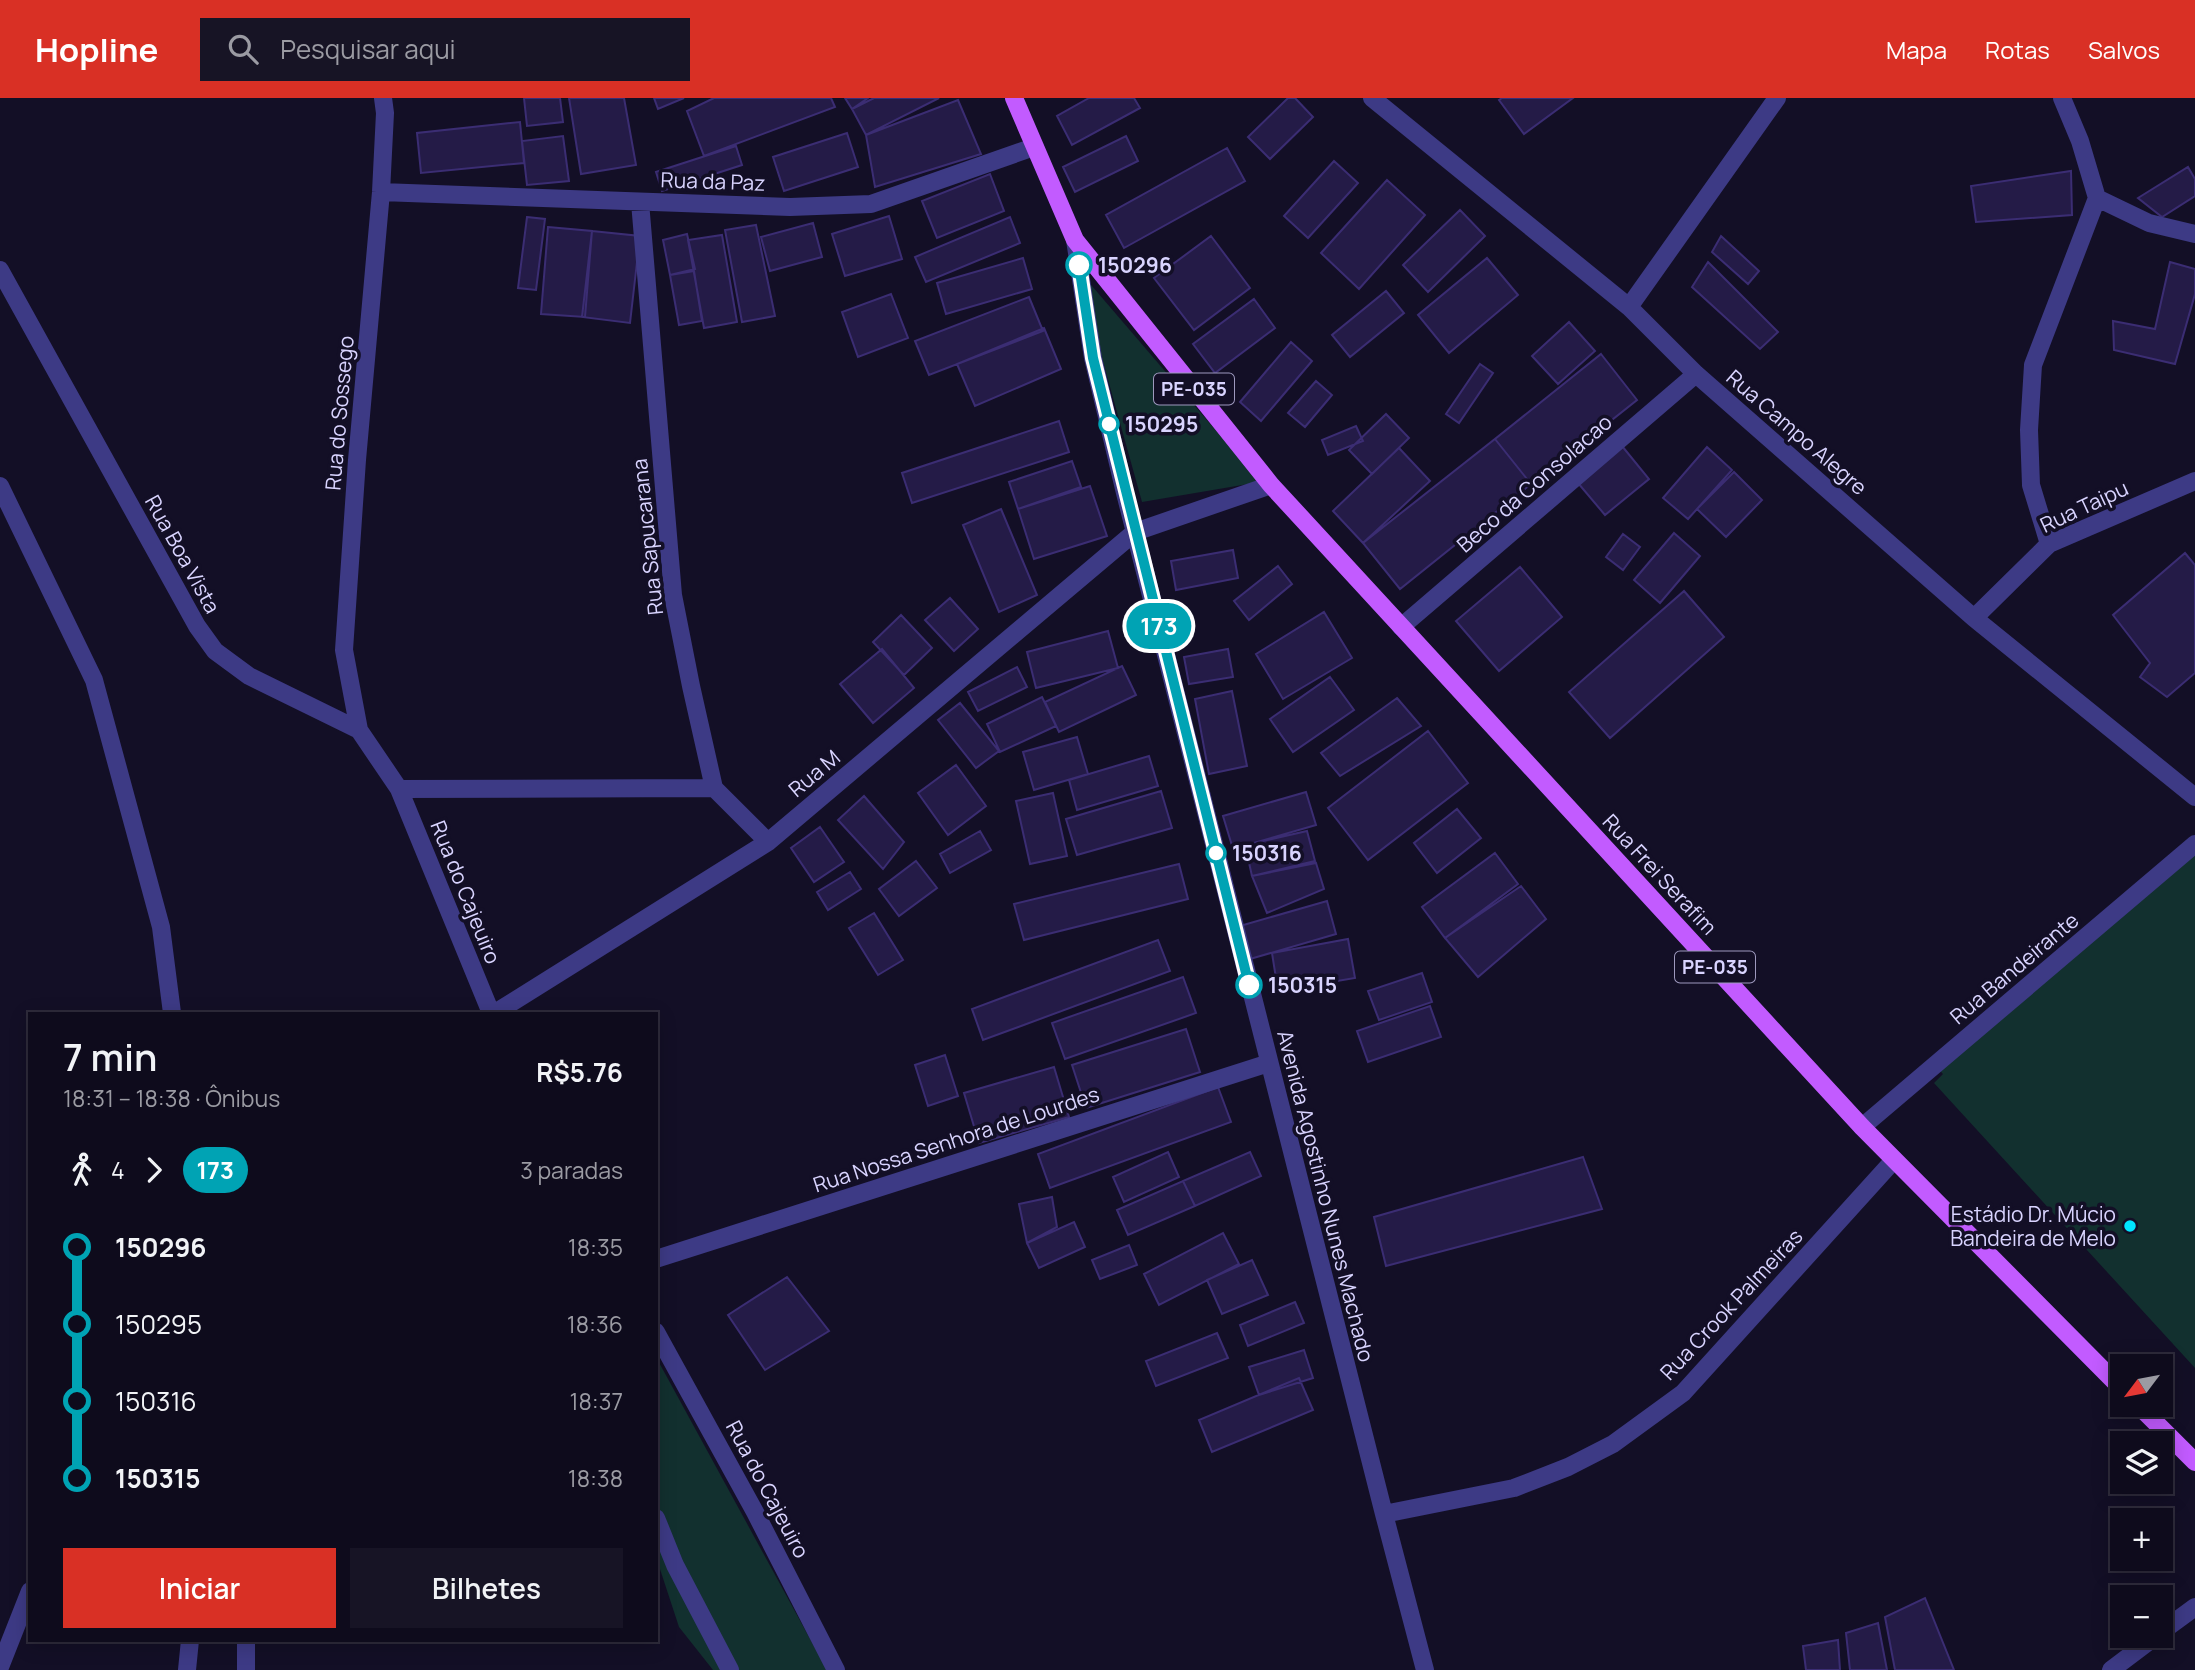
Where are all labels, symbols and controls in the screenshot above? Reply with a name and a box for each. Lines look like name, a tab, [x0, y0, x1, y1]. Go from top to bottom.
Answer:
search box	[200, 18, 690, 81]
text: Hopline	[35, 27, 158, 72]
icon: search	[224, 30, 262, 68]
text: Pesquisar aqui	[280, 31, 456, 67]
text: Mapa	[1886, 33, 1947, 66]
text: Rotas	[1985, 33, 2050, 66]
text: Salvos	[2088, 33, 2160, 66]
street label: Rua da Paz	[660, 165, 766, 197]
place label: 150296	[1098, 251, 1172, 279]
marker: 150296	[1066, 252, 1092, 278]
street label: Rua do Sossego	[318, 335, 360, 491]
street label: Rua Campo Alegre	[1721, 363, 1873, 501]
road number: PE-035	[1154, 374, 1234, 404]
street label: Beco da Consolacao	[1450, 408, 1618, 558]
place label: 150295	[1125, 410, 1198, 438]
marker: 150295	[1099, 414, 1119, 434]
street label: Rua Sapucarana	[625, 457, 669, 617]
street label: Rua Taipu	[2035, 473, 2133, 539]
street label: Rua Boa Vista	[139, 490, 227, 618]
line badge: 173	[1119, 603, 1199, 649]
text: 173	[1140, 609, 1178, 642]
street label: Rua M	[782, 743, 846, 803]
street label: Rua Frei Serafim	[1597, 808, 1723, 940]
street label: Rua do Cajeuiro	[425, 816, 507, 968]
place label: 150316	[1232, 839, 1302, 867]
marker: 150316	[1206, 843, 1226, 863]
street label: Rua Bandeirante	[1944, 906, 2084, 1030]
road number: PE-035	[1675, 952, 1755, 982]
place label: 150315	[1268, 971, 1337, 999]
marker: 150315	[1236, 972, 1262, 998]
street label: Avenida Agostinho Nunes Machado	[1271, 1027, 1381, 1365]
text: 7 min	[63, 1030, 157, 1082]
text: R$5.76	[536, 1054, 623, 1090]
street label: Rua Nossa Senhora de Lourdes	[809, 1079, 1103, 1199]
text: 18:31 – 18:38 · Ônibus	[63, 1082, 280, 1114]
icon: walk	[63, 1151, 101, 1189]
icon: forward	[135, 1151, 173, 1189]
text: 173	[197, 1153, 234, 1186]
text: 4	[111, 1154, 125, 1186]
text: 3 paradas	[520, 1154, 623, 1186]
place label: Estádio Dr. Múcio Bandeira de Melo	[1950, 1200, 2116, 1252]
marker: Estádio Dr. Múcio Bandeira de Melo	[2122, 1218, 2138, 1234]
street label: Rua Crook Palmeiras	[1654, 1222, 1808, 1386]
text: 150296	[115, 1229, 207, 1265]
text: 18:35	[568, 1231, 623, 1263]
text: 150295	[115, 1306, 202, 1342]
text: 18:36	[567, 1308, 623, 1340]
north arrow	[2110, 1354, 2174, 1418]
map controls	[2110, 1354, 2173, 1648]
text: 150316	[115, 1383, 197, 1419]
text: 18:37	[570, 1385, 623, 1417]
street label: Rua do Cajeuiro	[720, 1415, 816, 1563]
button: layers	[2110, 1431, 2173, 1494]
text: 150315	[115, 1460, 200, 1496]
text: 18:38	[568, 1462, 623, 1494]
button: +	[2110, 1508, 2173, 1571]
button: Iniciar	[63, 1548, 336, 1628]
button: Bilhetes	[350, 1548, 623, 1628]
button: −	[2110, 1585, 2173, 1648]

